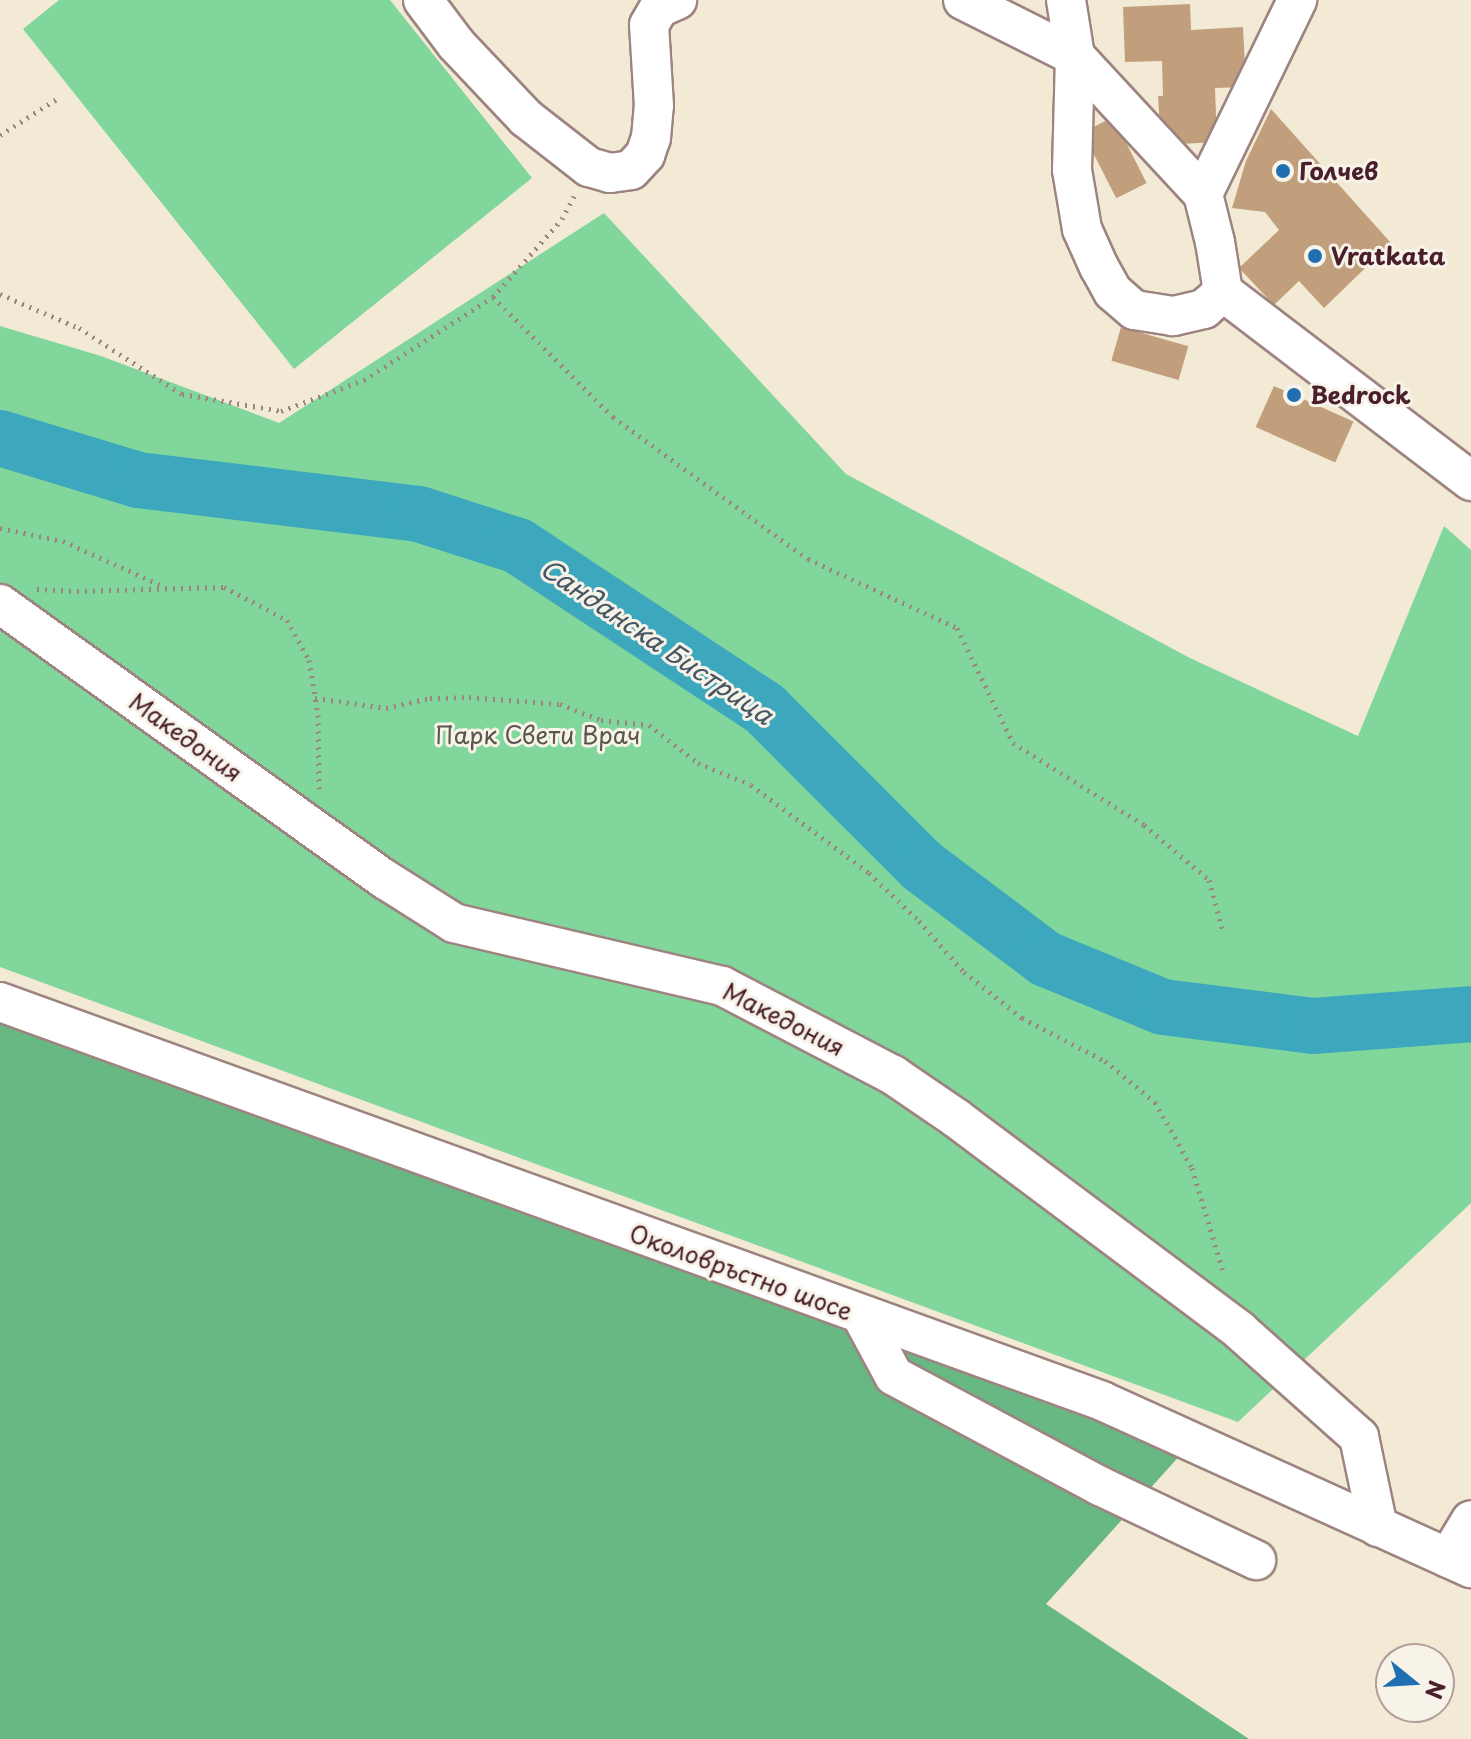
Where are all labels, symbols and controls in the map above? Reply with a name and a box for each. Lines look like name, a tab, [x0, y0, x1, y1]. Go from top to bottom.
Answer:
place label: Голчев	[1299, 157, 1379, 185]
marker: Голчев	[1274, 162, 1292, 180]
place label: Vratkata	[1331, 242, 1445, 270]
marker: Vratkata	[1306, 247, 1324, 265]
place label: Bedrock	[1310, 381, 1411, 409]
marker: Bedrock	[1285, 386, 1303, 404]
water label: Санданска Бистрица	[534, 551, 780, 731]
street label: Македония	[124, 686, 248, 788]
park label: Парк Свети Врач	[435, 721, 641, 749]
street label: Македония	[718, 976, 850, 1062]
street label: Околовръстно шосе	[626, 1218, 856, 1326]
north arrow	[1375, 1643, 1455, 1723]
text: N	[1418, 1677, 1455, 1703]

